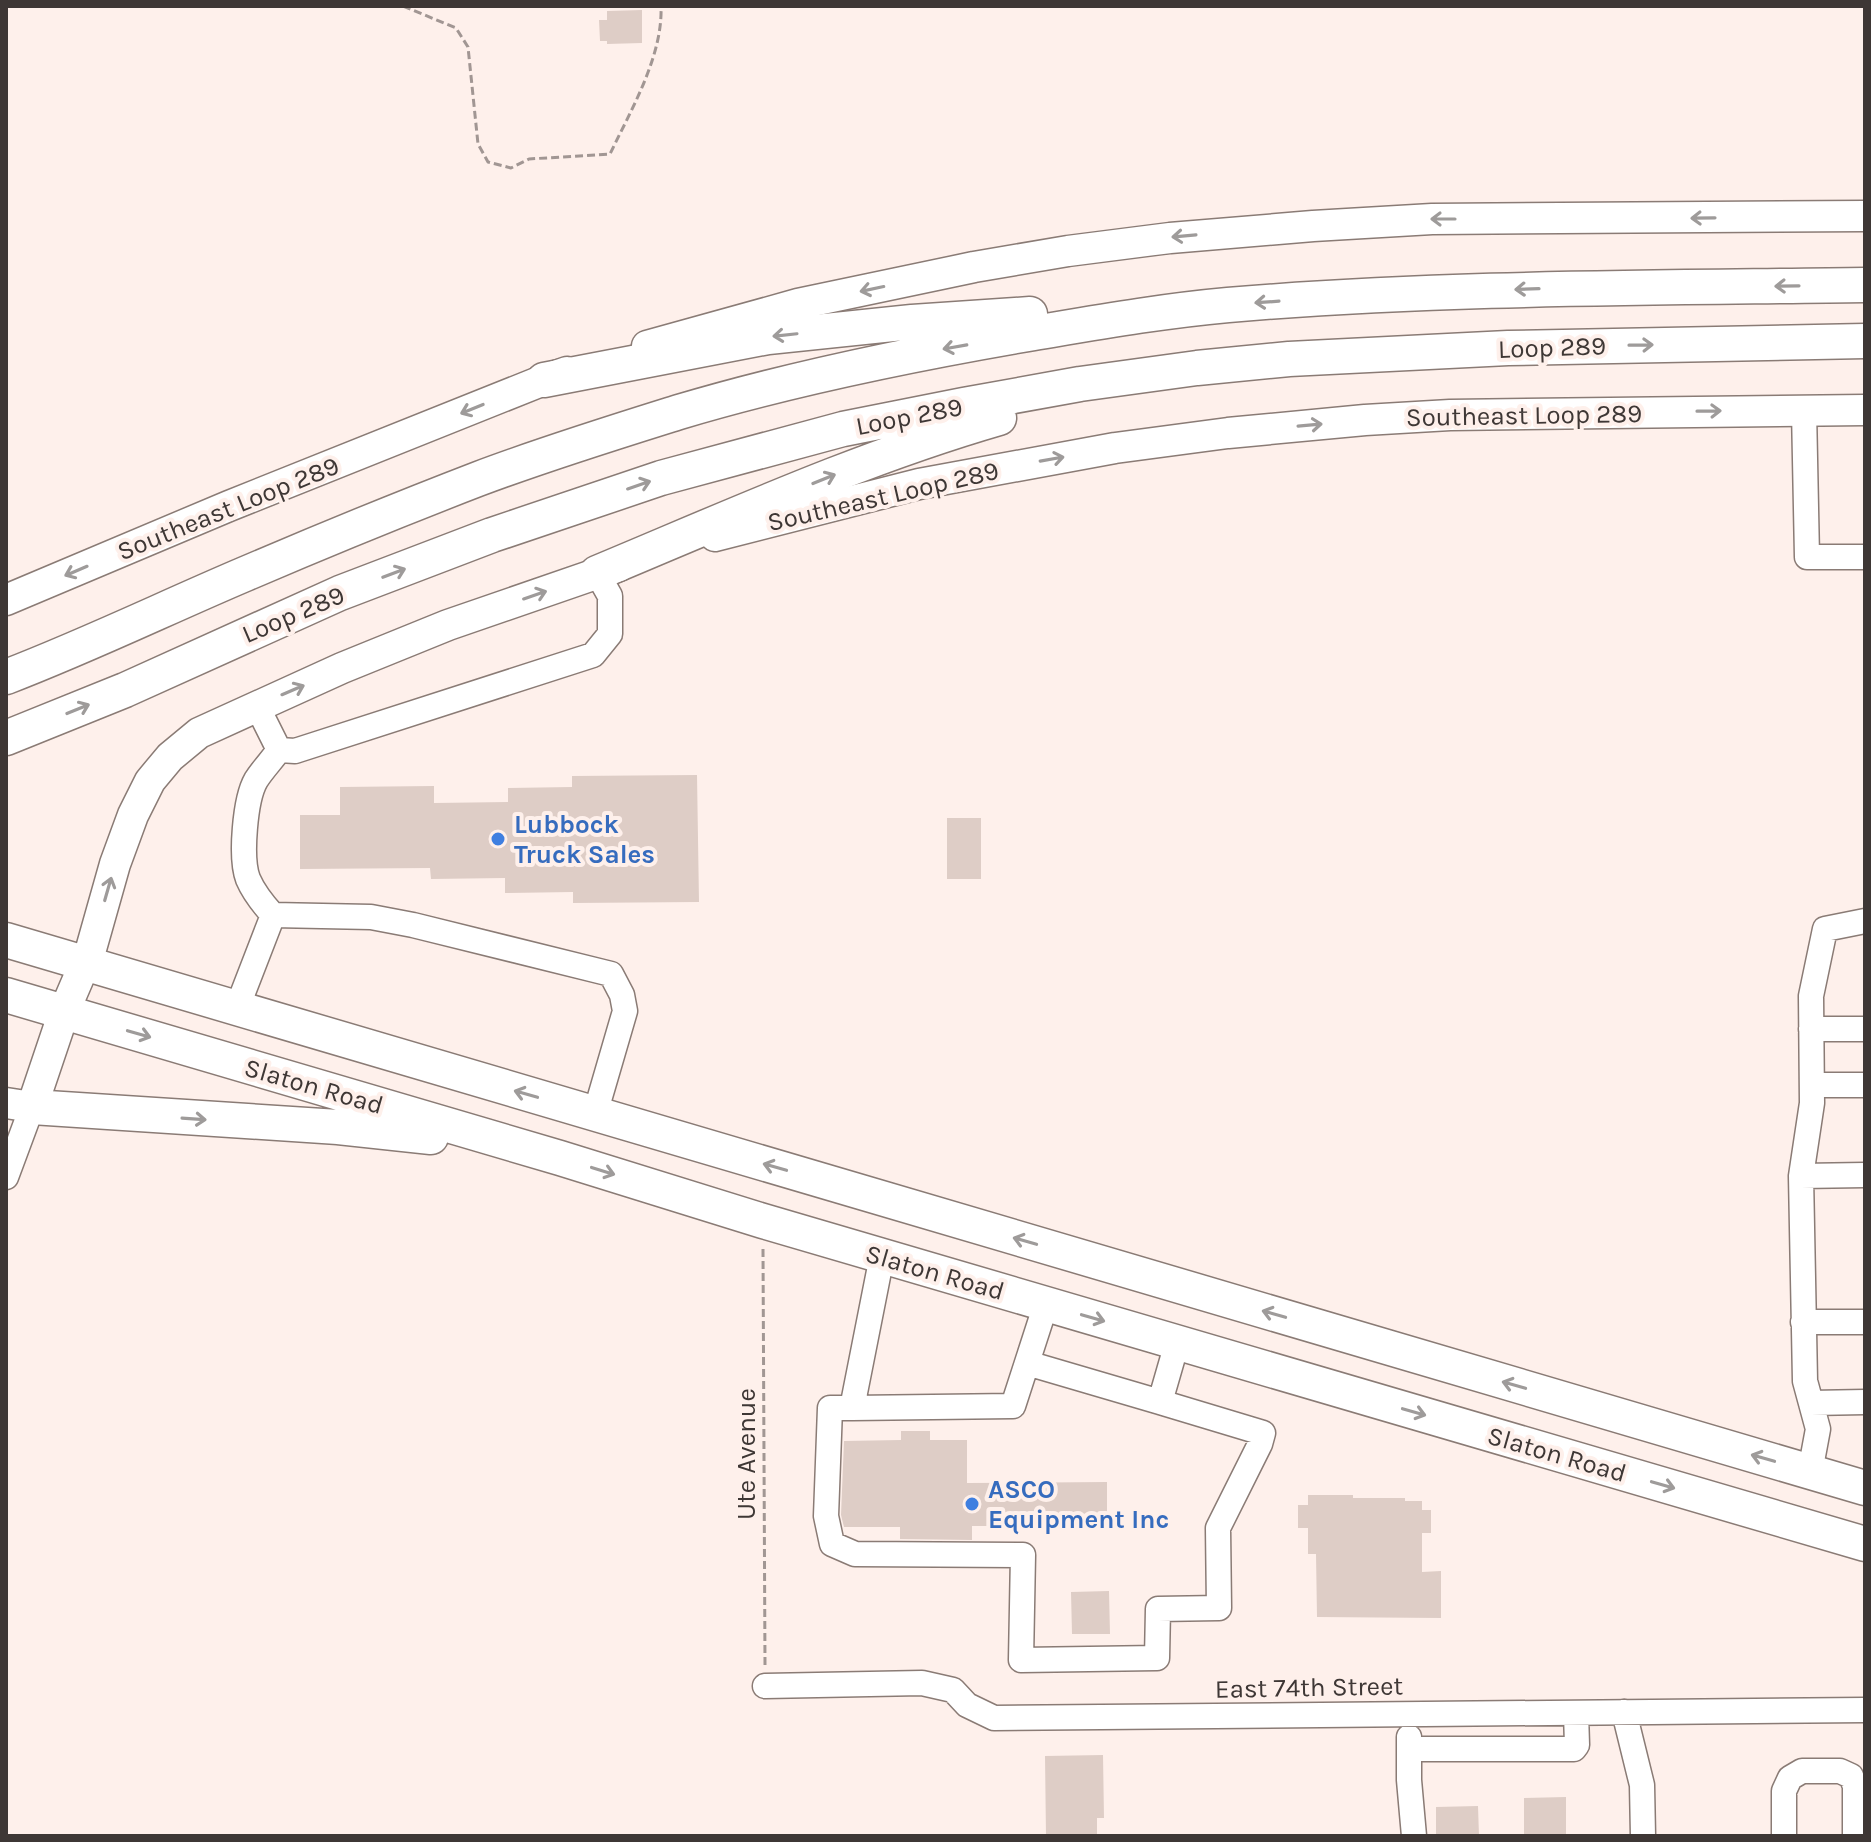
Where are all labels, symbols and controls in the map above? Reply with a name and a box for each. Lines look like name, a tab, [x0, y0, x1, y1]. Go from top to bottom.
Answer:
one-way arrow	[1690, 210, 1717, 225]
one-way arrow	[1430, 211, 1457, 227]
one-way arrow	[1171, 229, 1198, 244]
one-way arrow	[1774, 278, 1801, 294]
one-way arrow	[860, 282, 885, 297]
one-way arrow	[1514, 282, 1541, 297]
one-way arrow	[1254, 295, 1281, 310]
one-way arrow	[773, 328, 799, 343]
street label: Loop 289	[1497, 330, 1607, 365]
one-way arrow	[1627, 337, 1654, 352]
one-way arrow	[943, 340, 968, 355]
street label: Loop 289	[853, 391, 965, 442]
street label: Southeast Loop 289	[1406, 398, 1643, 433]
one-way arrow	[460, 403, 485, 417]
one-way arrow	[1695, 404, 1722, 419]
one-way arrow	[1296, 418, 1323, 433]
street label: Southeast Loop 289	[113, 450, 344, 567]
one-way arrow	[1039, 450, 1064, 465]
street label: Southeast Loop 289	[764, 455, 1002, 538]
one-way arrow	[811, 471, 836, 486]
one-way arrow	[626, 477, 651, 492]
one-way arrow	[64, 564, 89, 579]
one-way arrow	[381, 565, 406, 579]
street label: Loop 289	[237, 579, 349, 650]
one-way arrow	[522, 587, 546, 601]
one-way arrow	[280, 681, 304, 696]
one-way arrow	[65, 700, 90, 715]
place label: Lubbock Truck Sales	[514, 809, 655, 870]
marker: Lubbock Truck Sales	[489, 830, 507, 848]
one-way arrow	[101, 876, 116, 902]
one-way arrow	[125, 1027, 151, 1042]
street label: Slaton Road	[241, 1052, 387, 1121]
one-way arrow	[513, 1085, 539, 1100]
one-way arrow	[180, 1112, 207, 1127]
one-way arrow	[763, 1159, 789, 1174]
one-way arrow	[590, 1165, 615, 1180]
one-way arrow	[1012, 1233, 1038, 1248]
street label: Slaton Road	[862, 1238, 1008, 1307]
one-way arrow	[1262, 1306, 1287, 1320]
one-way arrow	[1080, 1311, 1106, 1326]
one-way arrow	[1502, 1377, 1527, 1391]
street label: Ute Avenue	[731, 1388, 762, 1520]
one-way arrow	[1401, 1406, 1426, 1420]
street label: Slaton Road	[1484, 1420, 1630, 1489]
one-way arrow	[1751, 1450, 1777, 1465]
place label: ASCO Equipment Inc	[988, 1474, 1169, 1535]
one-way arrow	[1650, 1478, 1676, 1493]
marker: ASCO Equipment Inc	[963, 1495, 981, 1513]
street label: East 74th Street	[1215, 1670, 1404, 1705]

